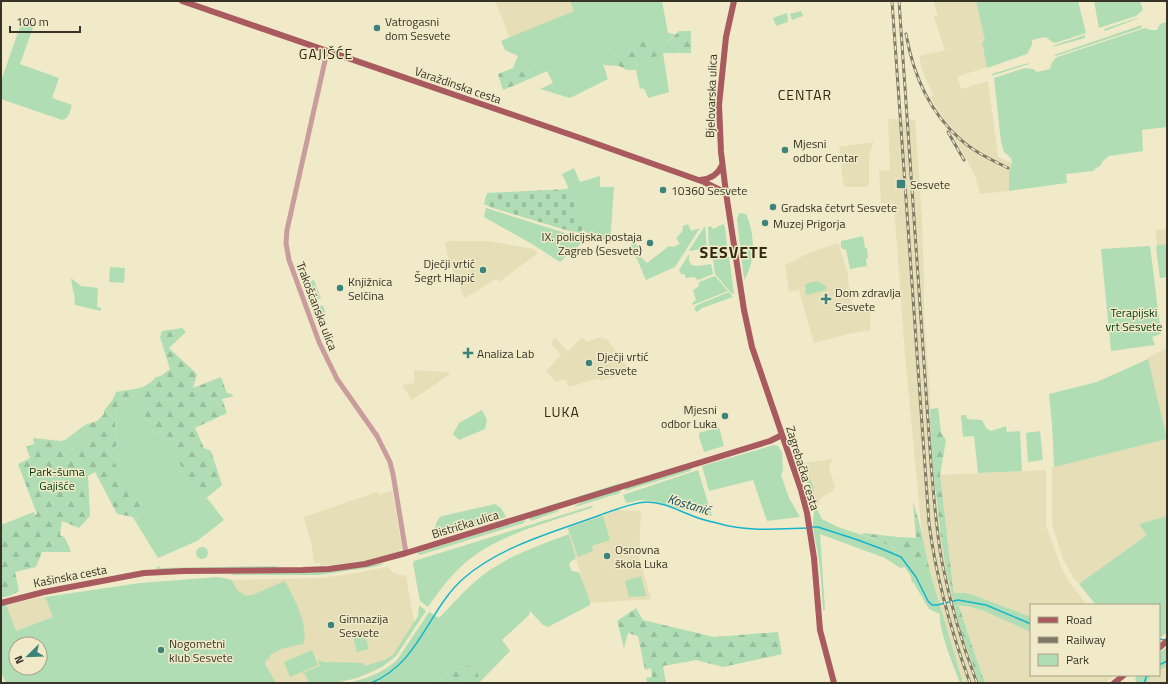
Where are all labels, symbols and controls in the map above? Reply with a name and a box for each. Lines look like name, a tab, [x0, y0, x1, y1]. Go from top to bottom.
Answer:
scale bar	[10, 8, 80, 34]
text: 100 m	[16, 12, 49, 31]
place label: Vatrogasni dom Sesvete	[385, 12, 450, 45]
marker: Vatrogasni dom Sesvete	[372, 23, 382, 33]
district label: GAJIŠĆE	[299, 43, 353, 64]
street label: Bjelovarska ulica	[700, 54, 722, 138]
street label: Varaždinska cesta	[412, 61, 504, 109]
district label: CENTAR	[778, 84, 832, 105]
place label: Mjesni odbor Centar	[793, 134, 858, 167]
marker: Mjesni odbor Centar	[780, 145, 790, 155]
place label: Sesvete	[910, 175, 950, 194]
marker: Sesvete	[895, 178, 907, 190]
place label: 10360 Sesvete	[671, 181, 747, 200]
marker: 10360 Sesvete	[658, 185, 668, 195]
place label: Gradska četvrt Sesvete	[781, 198, 897, 217]
marker: Gradska četvrt Sesvete	[768, 202, 778, 212]
place label: Muzej Prigorja	[773, 214, 845, 233]
marker: Muzej Prigorja	[760, 218, 770, 228]
place label: IX. policijska postaja Zagreb (Sesvete)	[542, 227, 642, 260]
marker: IX. policijska postaja Zagreb (Sesvete)	[645, 238, 655, 248]
district label: SESVETE	[700, 240, 768, 264]
place label: Dječji vrtić Šegrt Hlapić	[414, 254, 475, 287]
street label: Trakošćanska ulica	[291, 259, 343, 353]
marker: Dječji vrtić Šegrt Hlapić	[478, 265, 488, 275]
place label: Knjižnica Selčina	[348, 272, 392, 305]
marker: Knjižnica Selčina	[335, 283, 345, 293]
place label: Dom zdravlja Sesvete	[835, 283, 901, 316]
marker: Dom zdravlja Sesvete	[820, 293, 832, 305]
park label: Terapijski vrt Sesvete	[1106, 303, 1162, 336]
place label: Analiza Lab	[477, 344, 534, 363]
marker: Analiza Lab	[462, 347, 474, 359]
place label: Dječji vrtić Sesvete	[597, 347, 649, 380]
marker: Dječji vrtić Sesvete	[584, 358, 594, 368]
place label: Mjesni odbor Luka	[661, 400, 717, 433]
district label: LUKA	[544, 401, 580, 422]
marker: Mjesni odbor Luka	[720, 411, 730, 421]
street label: Zagrebačka cesta	[781, 423, 825, 513]
park label: Park-šuma Gajišće	[29, 462, 85, 495]
water label: Kostanić	[665, 488, 714, 520]
street label: Bistrička ulica	[429, 505, 501, 543]
place label: Osnovna škola Luka	[615, 540, 668, 573]
marker: Osnovna škola Luka	[602, 551, 612, 561]
street label: Kašinska cesta	[32, 560, 108, 592]
legend	[1030, 604, 1160, 676]
place label: Gimnazija Sesvete	[339, 609, 388, 642]
text: Road	[1066, 610, 1092, 629]
marker: Gimnazija Sesvete	[326, 620, 336, 630]
text: Railway	[1066, 630, 1106, 649]
place label: Nogometni klub Sesvete	[169, 634, 233, 667]
north arrow	[8, 636, 48, 676]
marker: Nogometni klub Sesvete	[156, 645, 166, 655]
text: Park	[1066, 650, 1089, 669]
text: N	[10, 653, 28, 667]

